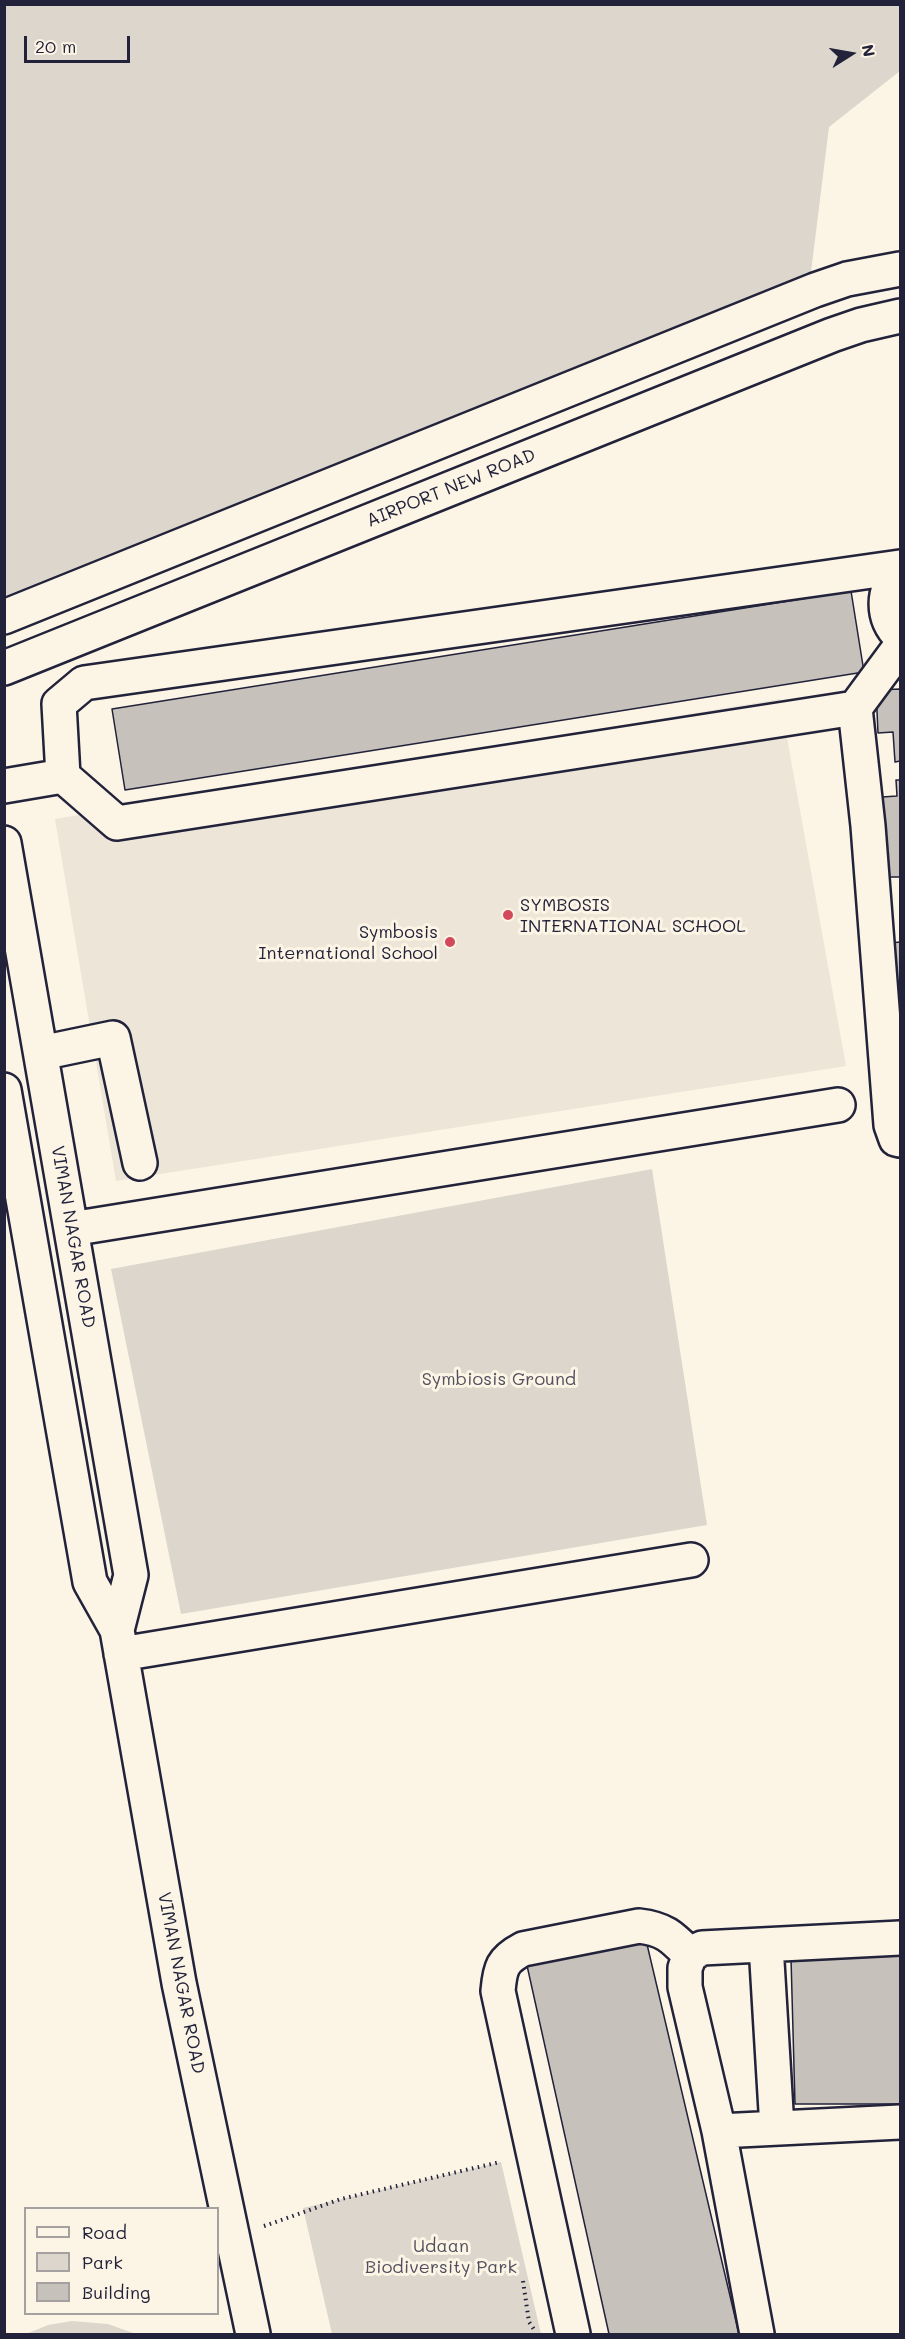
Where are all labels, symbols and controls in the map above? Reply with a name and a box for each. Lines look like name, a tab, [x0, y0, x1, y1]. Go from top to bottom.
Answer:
scale bar	[27, 24, 134, 62]
north arrow	[821, 24, 881, 84]
text: 20 m	[35, 34, 76, 58]
text: N	[858, 43, 881, 58]
street label: AIRPORT NEW ROAD	[363, 444, 539, 532]
place label: SYMBOSIS INTERNATIONAL SCHOOL	[520, 894, 746, 936]
marker: SYMBOSIS INTERNATIONAL SCHOOL	[501, 908, 515, 922]
place label: Symbosis International School	[259, 921, 438, 964]
marker: Symbosis International School	[443, 935, 457, 949]
street label: VIMAN NAGAR ROAD	[46, 1144, 100, 1330]
park label: Symbiosis Ground	[422, 1368, 576, 1390]
street label: VIMAN NAGAR ROAD	[153, 1890, 209, 2076]
legend	[24, 2207, 219, 2315]
text: Road	[82, 2220, 127, 2244]
park label: Udaan Biodiversity Park	[365, 2235, 517, 2278]
text: Park	[82, 2250, 123, 2274]
text: Building	[82, 2280, 150, 2304]

